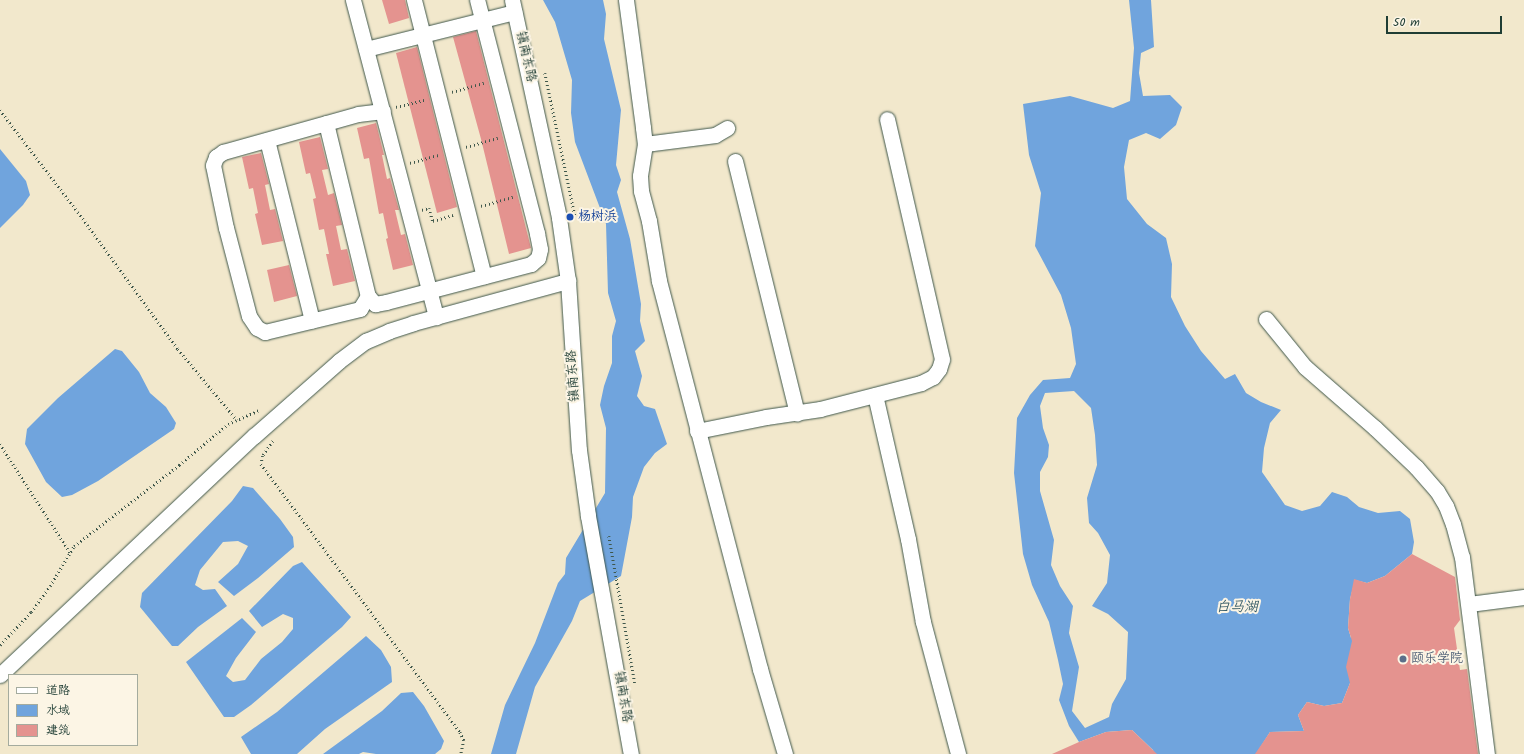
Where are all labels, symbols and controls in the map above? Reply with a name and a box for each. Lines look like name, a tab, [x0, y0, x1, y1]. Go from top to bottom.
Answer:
scale bar	[1388, 8, 1504, 34]
text: 50 m	[1393, 13, 1420, 32]
street label: 镇南东路	[512, 30, 538, 84]
place label: 杨树浜	[578, 209, 617, 225]
marker: 杨树浜	[565, 212, 575, 222]
street label: 镇南东路	[564, 350, 584, 402]
water label: 白马湖	[1216, 599, 1258, 615]
place label: 颐乐学院	[1411, 651, 1463, 667]
marker: 颐乐学院	[1398, 654, 1408, 664]
street label: 镇南东路	[610, 670, 634, 724]
legend	[8, 674, 138, 746]
text: 道路	[46, 681, 70, 700]
text: 水域	[46, 701, 70, 720]
text: 建筑	[46, 721, 70, 740]

